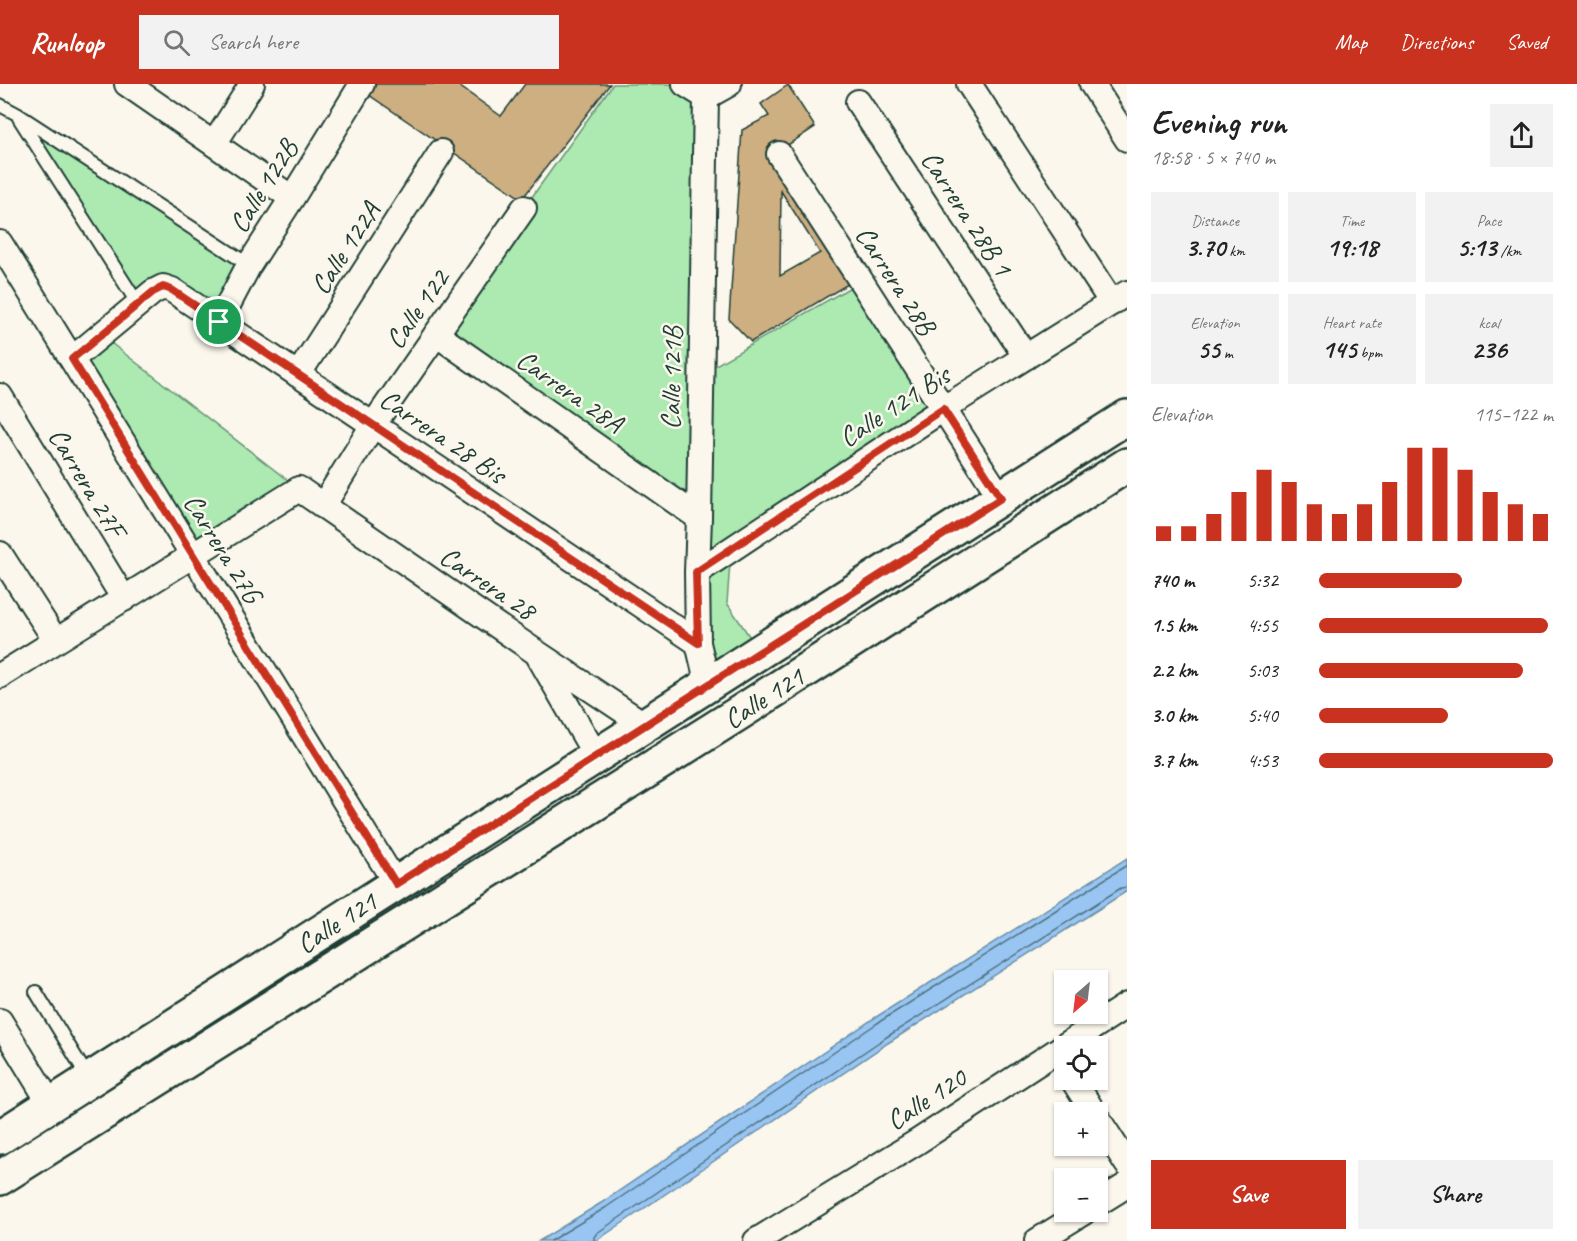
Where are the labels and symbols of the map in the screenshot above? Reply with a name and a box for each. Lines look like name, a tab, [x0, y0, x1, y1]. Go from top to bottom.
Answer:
street label: Calle 122B	[221, 131, 306, 239]
street label: Carrera 28B 1	[914, 144, 1021, 283]
street label: Calle 122A	[302, 194, 389, 301]
street label: Carrera 28B	[848, 219, 945, 343]
street label: Calle 122	[377, 261, 458, 355]
pin	[193, 296, 244, 347]
street label: Calle 121B	[653, 324, 689, 430]
street label: Carrera 28A	[510, 342, 632, 442]
street label: Calle 121 Bis	[832, 356, 958, 455]
street label: Carrera 28 Bis	[373, 381, 515, 492]
street label: Carrera 27F	[41, 421, 136, 548]
street label: Carrera 27G	[176, 487, 272, 612]
street label: Carrera 28	[433, 538, 545, 629]
street label: Calle 121	[717, 658, 811, 736]
street label: Calle 121	[289, 883, 384, 961]
north arrow	[1054, 970, 1108, 1024]
street label: Calle 120	[879, 1059, 975, 1138]

